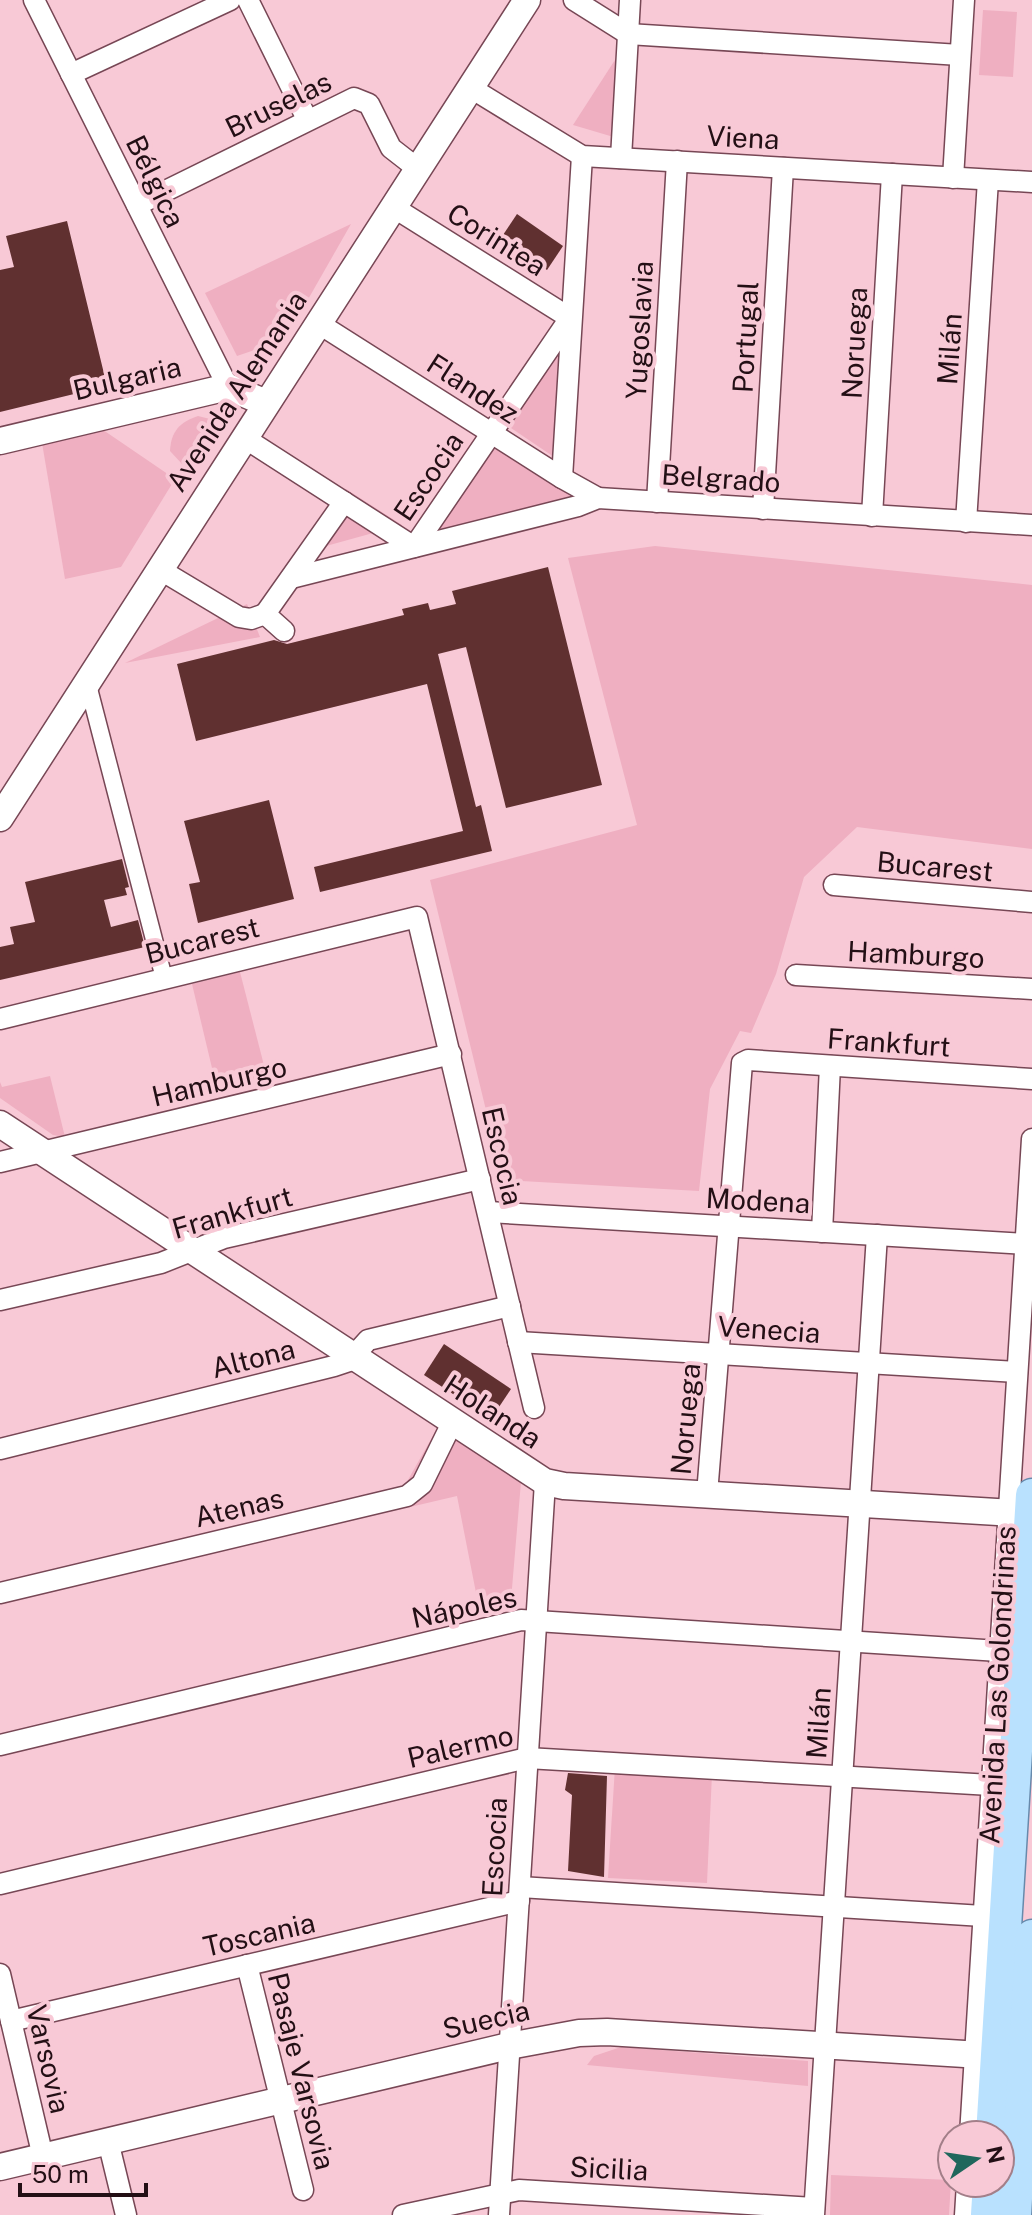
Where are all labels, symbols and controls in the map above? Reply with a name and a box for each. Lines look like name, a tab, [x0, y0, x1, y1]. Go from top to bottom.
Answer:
street label: Bruselas	[220, 64, 336, 144]
street label: Viena	[706, 119, 780, 155]
street label: Bélgica	[120, 130, 192, 232]
street label: Corintea	[441, 196, 553, 282]
street label: Yugoslavia	[619, 260, 659, 400]
street label: Portugal	[726, 280, 764, 394]
street label: Avenida Alemania	[159, 285, 313, 497]
street label: Noruega	[835, 286, 873, 400]
street label: Milán	[930, 312, 968, 386]
street label: Flandez	[421, 346, 525, 430]
street label: Bulgaria	[70, 350, 184, 406]
street label: Escocia	[386, 425, 470, 527]
street label: Belgrado	[660, 457, 782, 499]
street label: Bucarest	[875, 844, 995, 888]
street label: Bucarest	[141, 910, 263, 970]
street label: Hamburgo	[847, 934, 985, 974]
street label: Frankfurt	[826, 1021, 952, 1063]
street label: Hamburgo	[148, 1049, 290, 1113]
street label: Escocia	[476, 1104, 530, 1208]
street label: Frankfurt	[168, 1179, 296, 1245]
street label: Modena	[705, 1181, 811, 1219]
street label: Venecia	[717, 1309, 821, 1349]
street label: Altona	[208, 1332, 298, 1384]
street label: Noruega	[664, 1362, 706, 1476]
street label: Holanda	[438, 1367, 548, 1455]
street label: Atenas	[191, 1481, 287, 1533]
street label: Avenida Las Golondrinas	[972, 1525, 1022, 1845]
street label: Nápoles	[408, 1580, 520, 1634]
street label: Milán	[799, 1686, 837, 1760]
street label: Palermo	[404, 1718, 516, 1774]
street label: Escocia	[475, 1796, 513, 1898]
street label: Toscania	[200, 1905, 318, 1963]
street label: Pasaje Varsovia	[262, 1969, 342, 2173]
street label: Suecia	[439, 1993, 533, 2045]
street label: Varsovia	[21, 2002, 77, 2116]
north arrow	[936, 2119, 1016, 2199]
text: N	[981, 2143, 1010, 2166]
scale bar	[20, 2147, 146, 2197]
street label: Sicilia	[569, 2149, 649, 2187]
text: 50 m	[32, 2160, 89, 2188]

